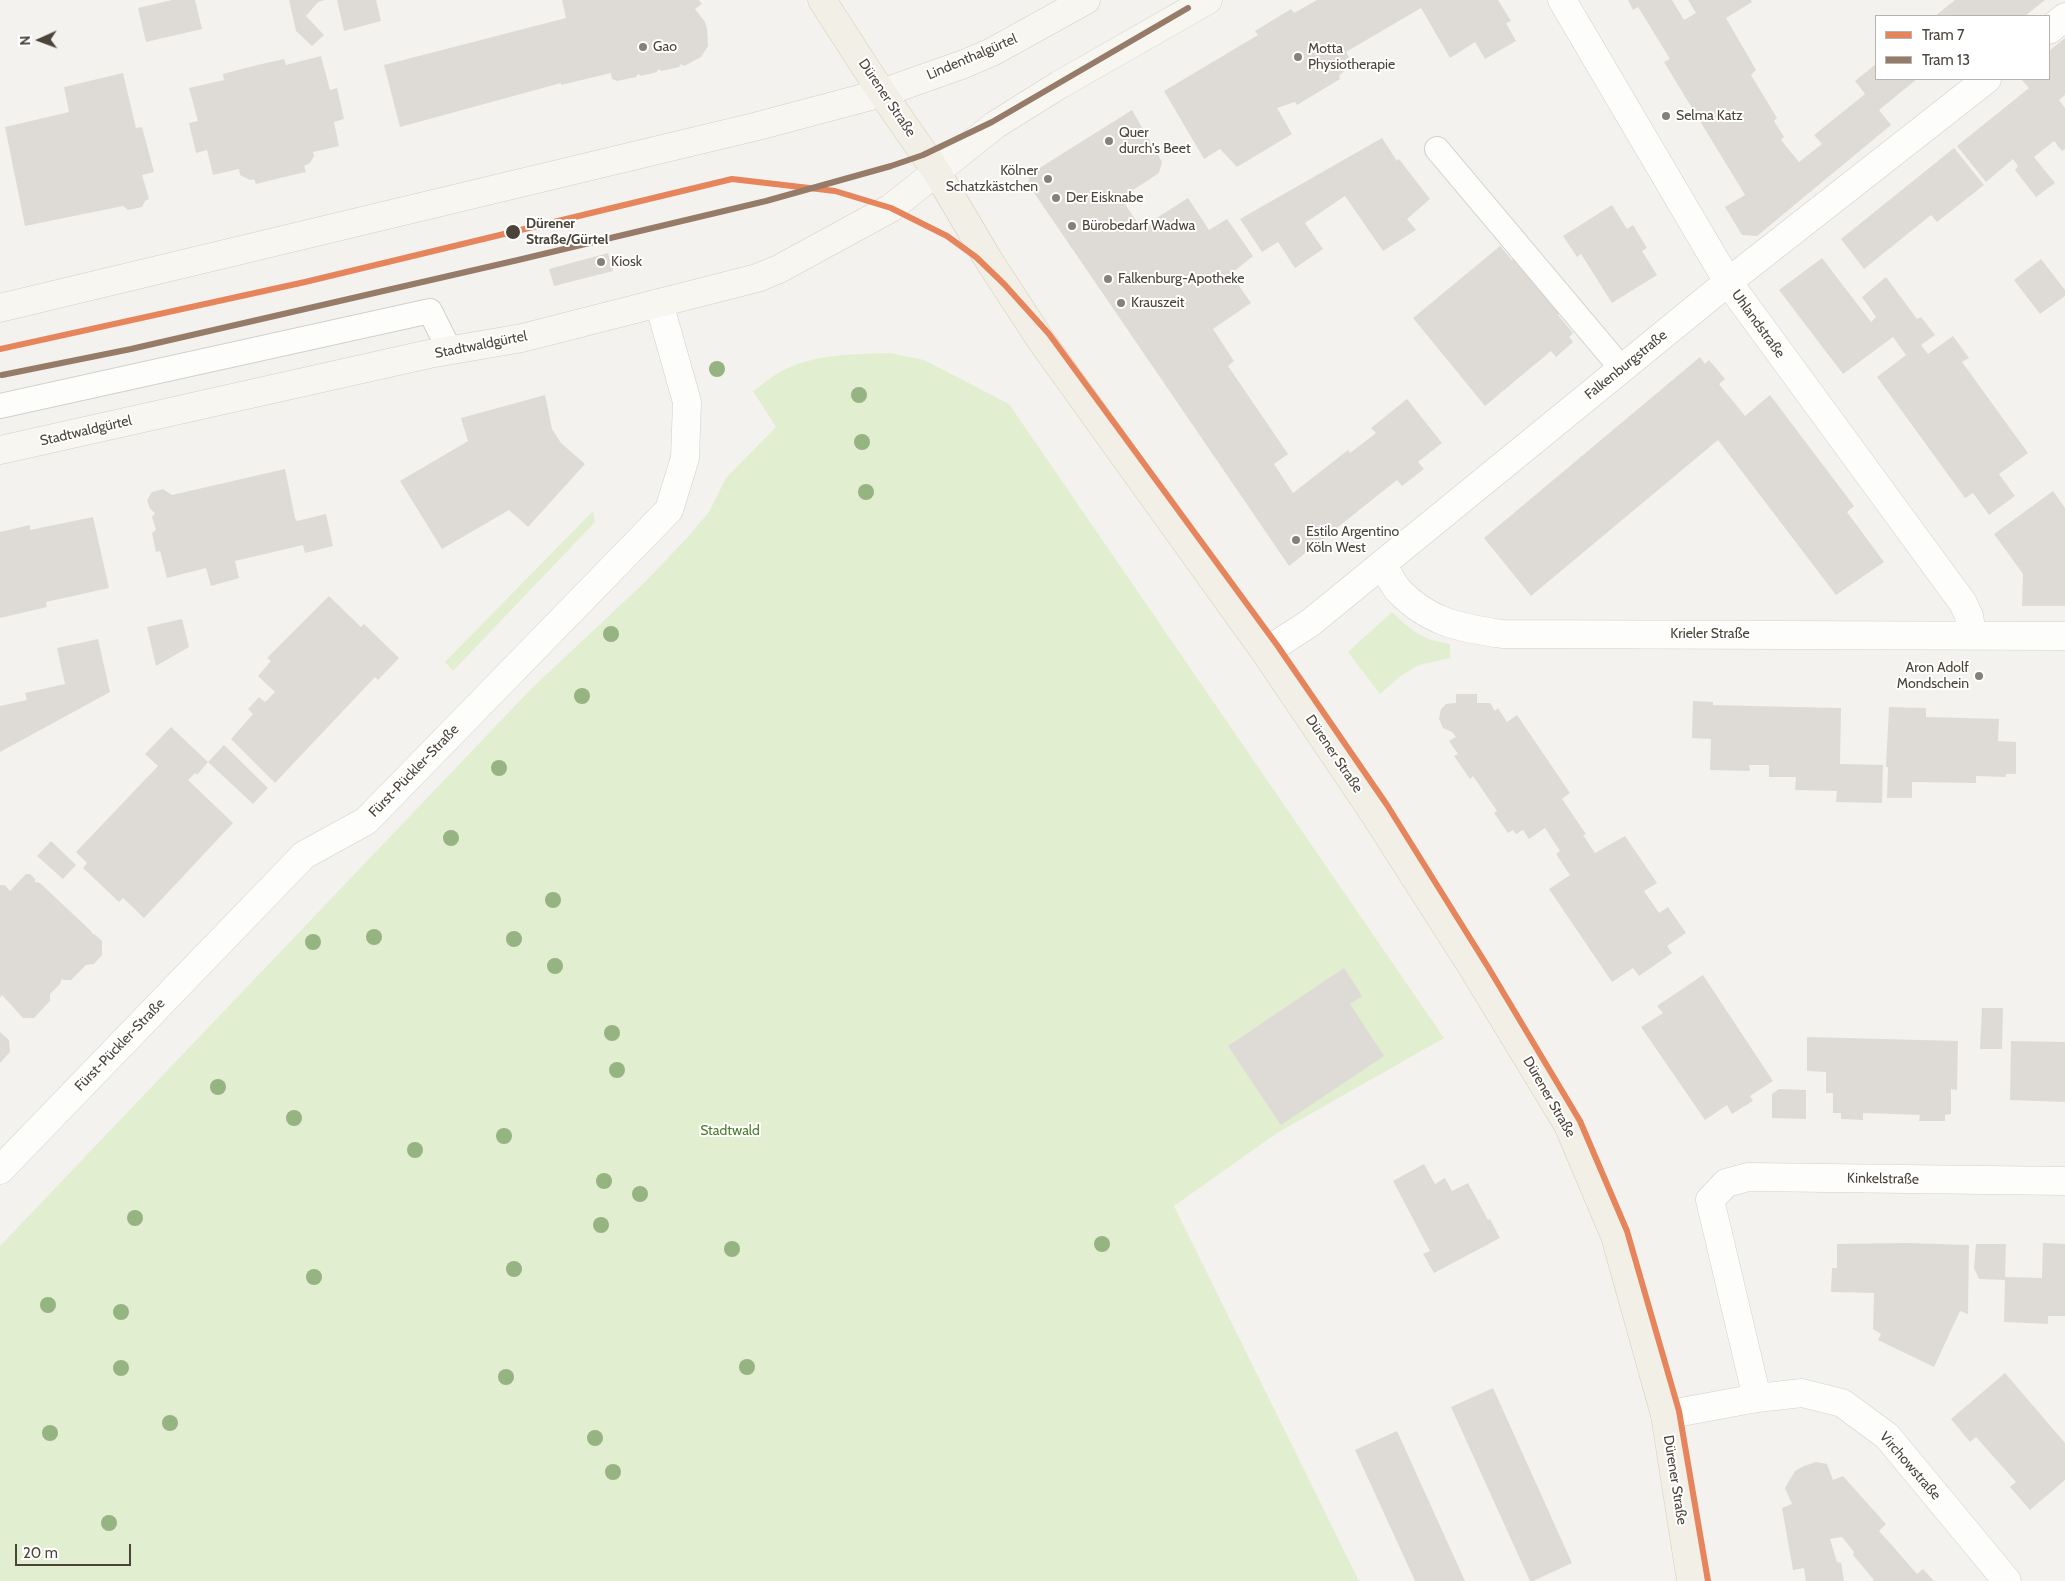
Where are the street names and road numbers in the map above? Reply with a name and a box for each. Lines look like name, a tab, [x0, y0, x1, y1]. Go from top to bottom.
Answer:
street label: Lindenthalgürtel	[924, 30, 1020, 84]
street label: Dürener Straße	[855, 56, 919, 140]
street label: Uhlandstraße	[1728, 287, 1788, 361]
street label: Falkenburgstraße	[1582, 327, 1670, 403]
street label: Stadtwaldgürtel	[433, 328, 529, 362]
street label: Stadtwaldgürtel	[39, 412, 133, 450]
street label: Krieler Straße	[1670, 626, 1750, 642]
street label: Dürener Straße	[1302, 712, 1366, 796]
street label: Fürst-Pückler-Straße	[366, 721, 462, 821]
street label: Fürst-Pückler-Straße	[72, 995, 168, 1095]
street label: Dürener Straße	[1519, 1054, 1579, 1140]
street label: Kinkelstraße	[1847, 1170, 1919, 1188]
street label: Virchowstraße	[1876, 1428, 1944, 1504]
street label: Dürener Straße	[1660, 1434, 1690, 1526]

